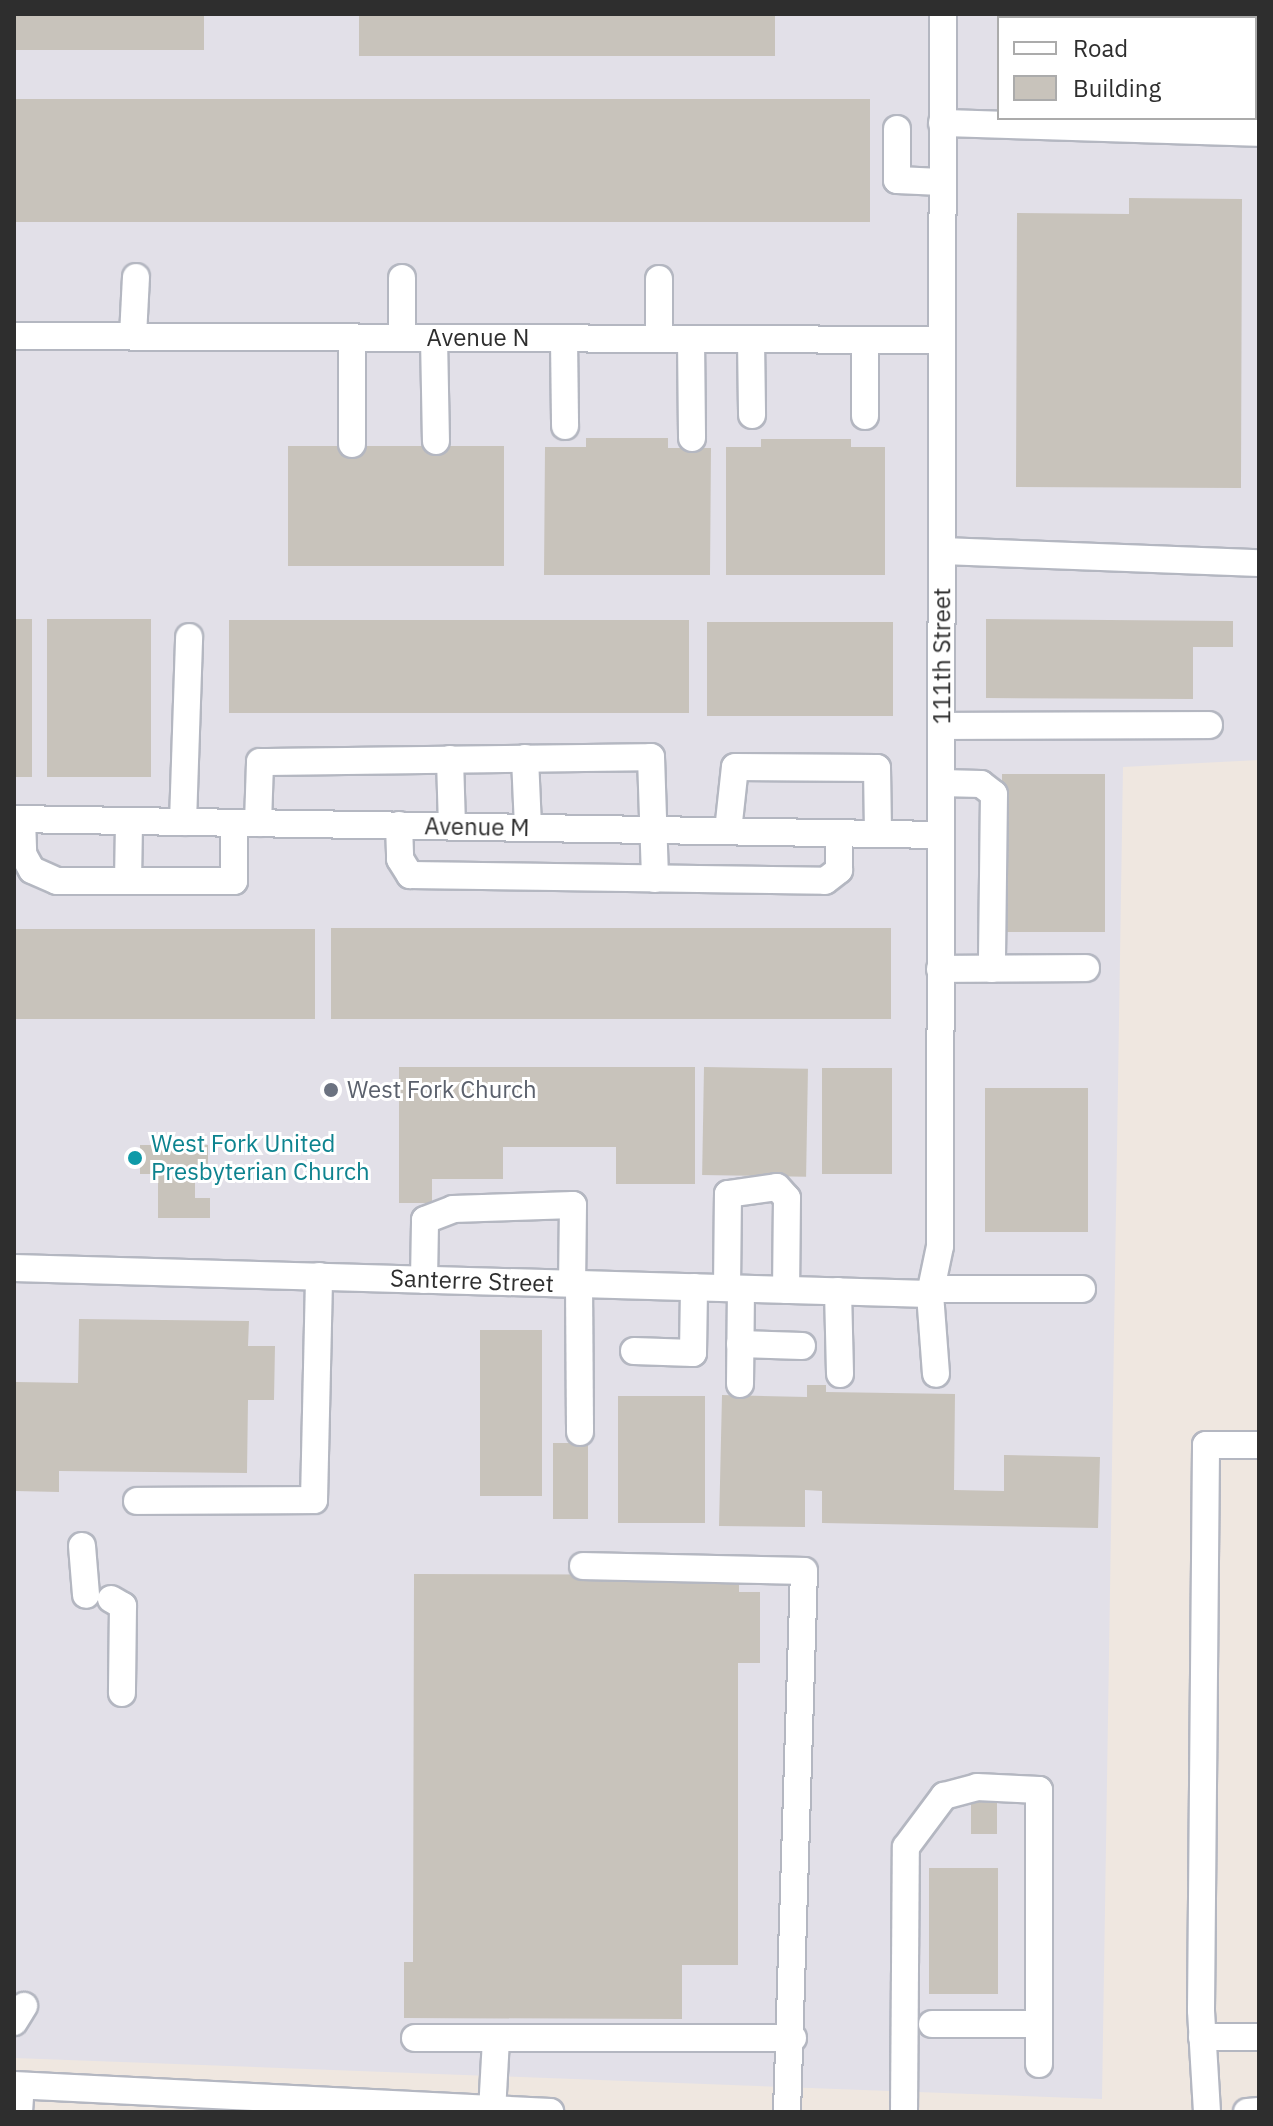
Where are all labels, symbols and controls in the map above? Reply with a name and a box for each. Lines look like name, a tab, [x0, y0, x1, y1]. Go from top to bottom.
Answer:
legend	[997, 16, 1257, 120]
text: Road	[1073, 32, 1128, 64]
text: Building	[1073, 72, 1161, 104]
street label: Avenue N	[427, 324, 529, 352]
street label: 111th Street	[928, 588, 956, 724]
street label: Avenue M	[424, 812, 530, 842]
place label: West Fork Church	[347, 1076, 537, 1104]
marker: West Fork Church	[322, 1081, 340, 1099]
place label: West Fork United Presbyterian Church	[151, 1130, 370, 1186]
marker: West Fork United Presbyterian Church	[126, 1149, 144, 1167]
street label: Santerre Street	[390, 1264, 554, 1298]

